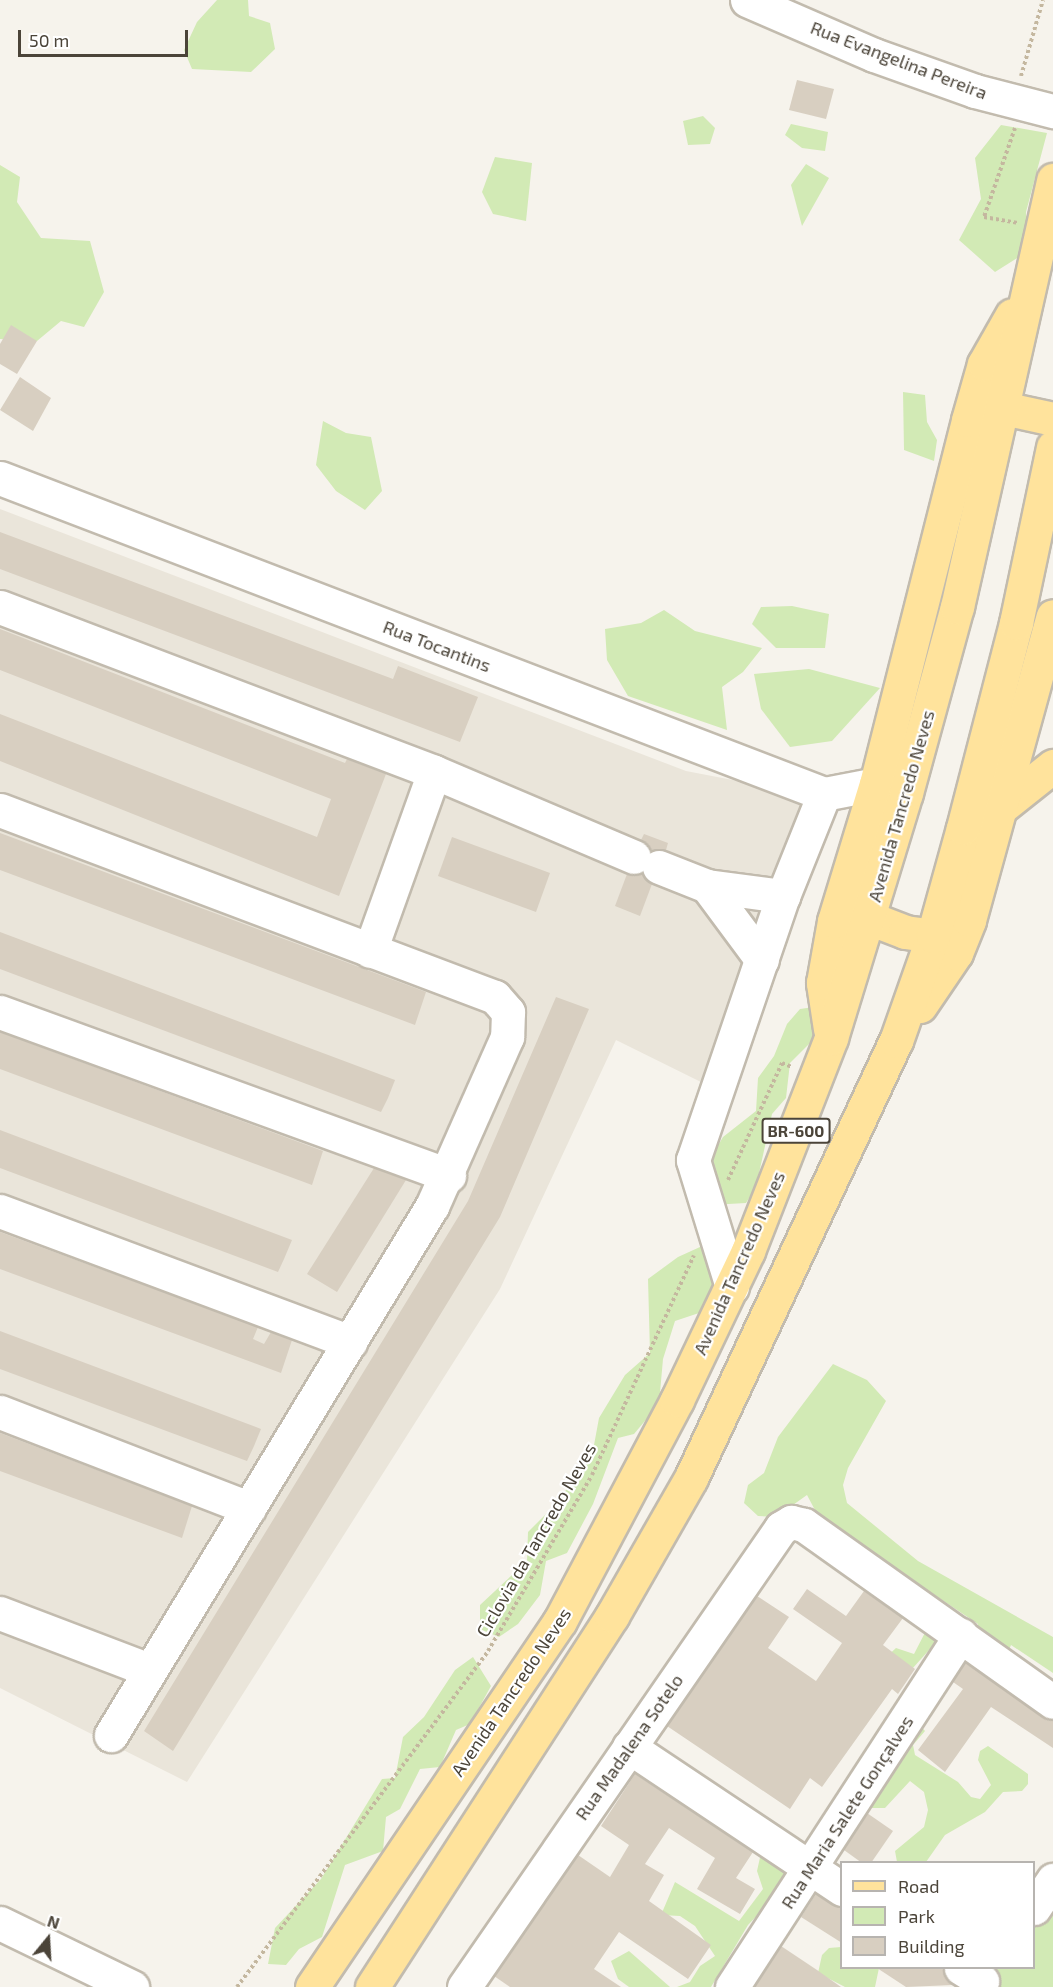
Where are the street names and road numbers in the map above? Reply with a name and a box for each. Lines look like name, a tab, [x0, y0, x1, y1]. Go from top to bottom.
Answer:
street label: Rua Evangelina Pereira	[808, 16, 990, 104]
street label: Rua Tocantins	[380, 615, 494, 677]
street label: Avenida Tancredo Neves	[863, 708, 939, 904]
road number: BR-600	[762, 1118, 830, 1144]
street label: Avenida Tancredo Neves	[689, 1168, 789, 1358]
street label: Ciclovia da Tancredo Neves	[471, 1439, 601, 1641]
street label: Avenida Tancredo Neves	[446, 1604, 576, 1780]
street label: Rua Madalena Sotelo	[571, 1670, 687, 1824]
street label: Rua Maria Salete Gonçalves	[776, 1711, 918, 1913]

